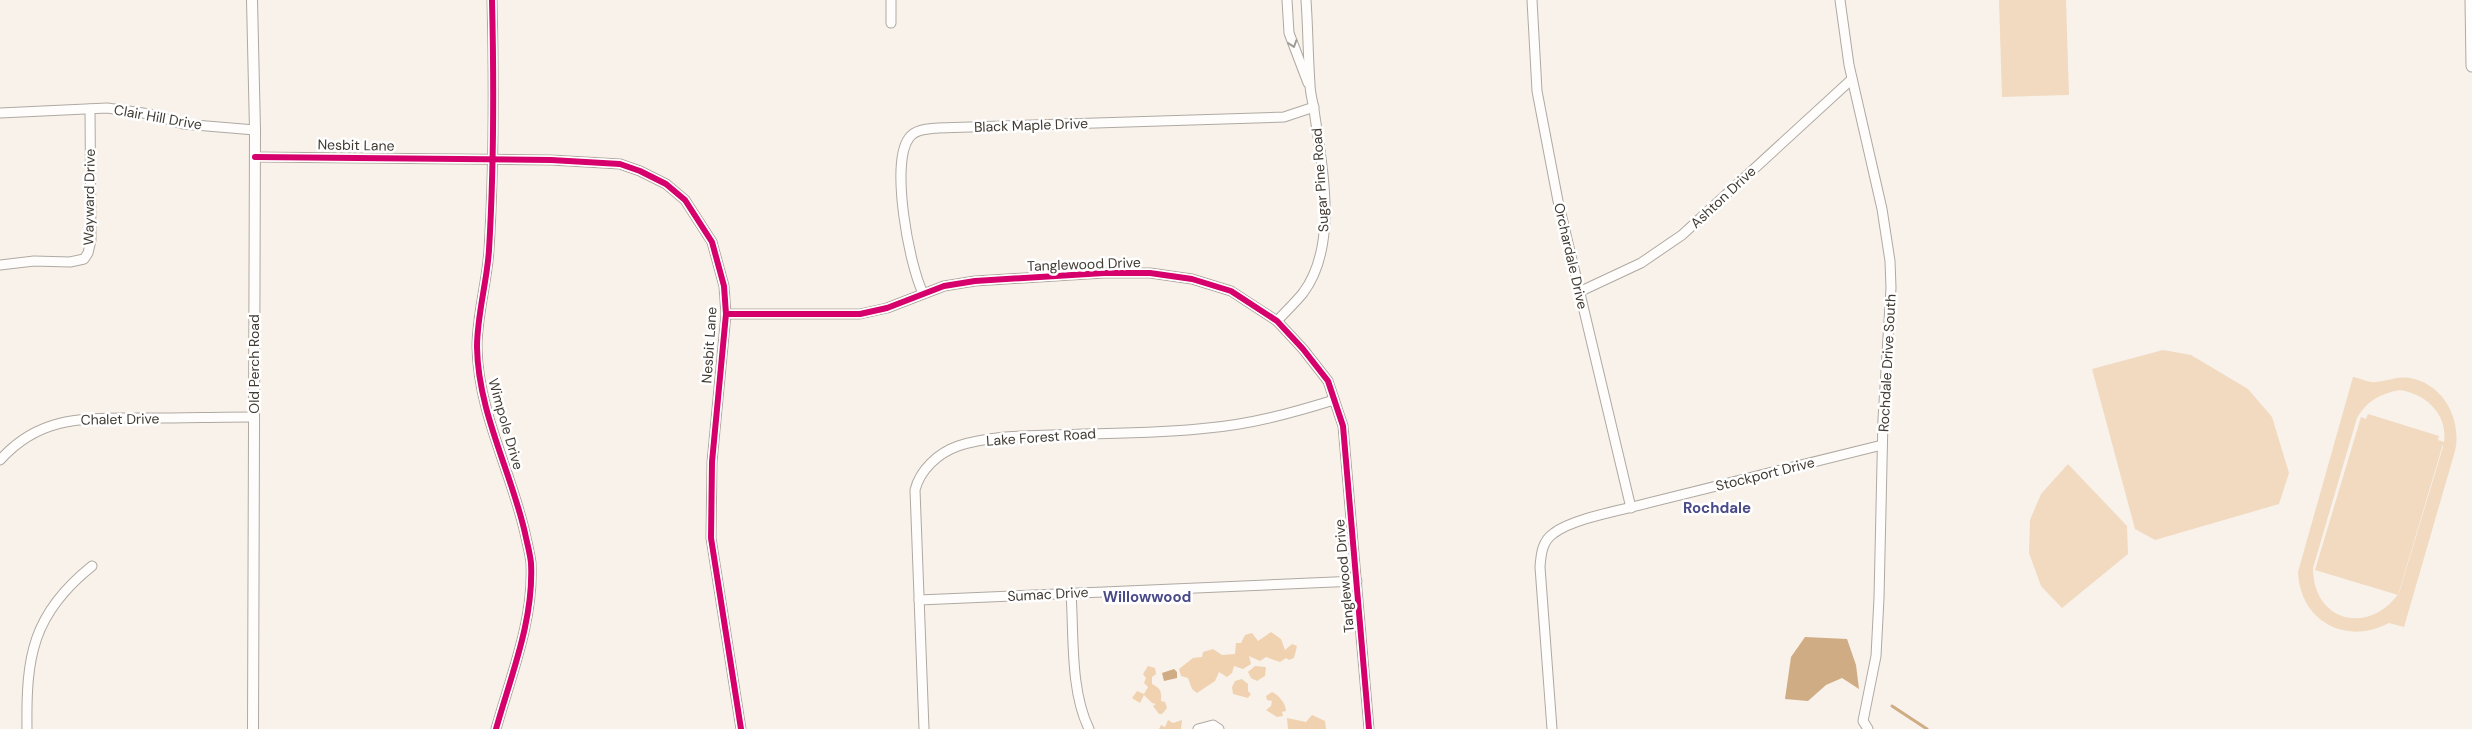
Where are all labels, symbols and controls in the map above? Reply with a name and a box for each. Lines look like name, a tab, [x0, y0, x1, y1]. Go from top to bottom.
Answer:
one-way arrow	[1287, 39, 1297, 47]
street label: Clair Hill Drive	[113, 100, 203, 134]
street label: Black Maple Drive	[974, 114, 1088, 136]
street label: Sugar Pine Road	[1307, 127, 1333, 233]
street label: Nesbit Lane	[317, 135, 395, 155]
street label: Wayward Drive	[79, 148, 99, 245]
street label: Ashton Drive	[1687, 162, 1759, 232]
street label: Orchardale Drive	[1550, 201, 1592, 311]
street label: Tanglewood Drive	[1027, 253, 1141, 275]
street label: Rochdale Drive South	[1874, 293, 1900, 433]
street label: Nesbit Lane	[697, 306, 721, 384]
street label: Old Perch Road	[245, 314, 263, 414]
street label: Wimpole Drive	[484, 376, 528, 472]
street label: Chalet Drive	[80, 409, 160, 429]
street label: Lake Forest Road	[985, 424, 1097, 450]
street label: Stockport Drive	[1714, 453, 1816, 495]
district label: Rochdale	[1683, 498, 1751, 518]
street label: Tanglewood Drive	[1330, 519, 1358, 633]
street label: Sumac Drive	[1007, 583, 1089, 605]
district label: Willowwood	[1103, 587, 1191, 607]

